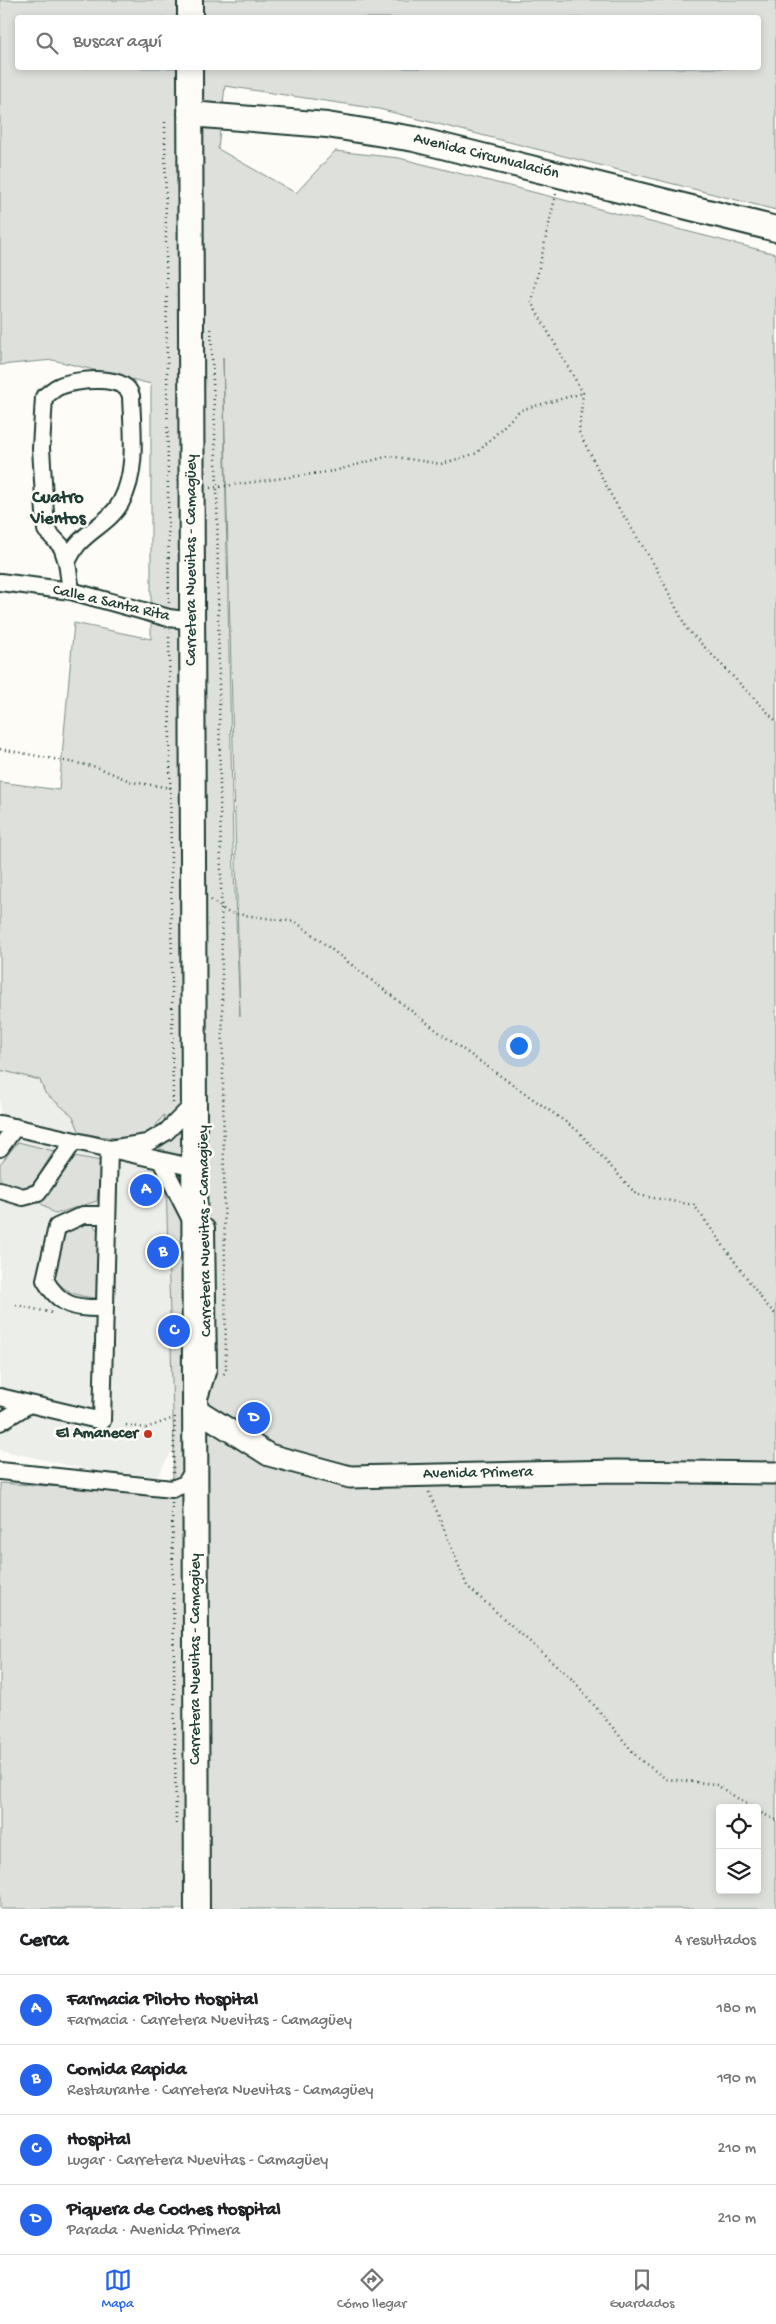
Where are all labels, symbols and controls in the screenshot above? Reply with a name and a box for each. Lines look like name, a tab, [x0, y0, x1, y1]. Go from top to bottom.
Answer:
search box	[15, 15, 761, 70]
icon: search	[33, 29, 61, 57]
text: Buscar aquí	[73, 31, 162, 54]
street label: Avenida Circunvalación	[411, 130, 561, 184]
street label: Carretera Nuevitas - Camagüey	[183, 454, 202, 666]
district label: Cuatro Vientos	[29, 488, 87, 530]
street label: Calle a Santa Rita	[51, 581, 173, 627]
your location	[506, 1033, 532, 1059]
street label: Carretera Nuevitas - Camagüey	[195, 1125, 217, 1337]
pin: A	[130, 1171, 162, 1209]
pin: B	[147, 1233, 179, 1271]
pin: C	[158, 1312, 190, 1350]
pin: D	[238, 1399, 270, 1437]
place label: El Amanecer	[56, 1425, 140, 1444]
marker: El Amanecer	[142, 1428, 154, 1440]
street label: Avenida Primera	[423, 1464, 534, 1484]
street label: Carretera Nuevitas - Camagüey	[187, 1553, 206, 1765]
map controls	[716, 1804, 761, 1894]
button: locate	[716, 1804, 761, 1849]
button: layers	[716, 1849, 761, 1894]
text: Cerca	[20, 1929, 68, 1954]
text: 4 resultados	[675, 1932, 756, 1951]
text: Farmacia Piloto Hospital	[67, 1989, 258, 2012]
text: A	[31, 2000, 41, 2019]
text: 180 m	[717, 2000, 756, 2019]
text: Farmacia · Carretera Nuevitas - Camagüey	[67, 2012, 352, 2031]
text: Comida Rapida	[67, 2059, 187, 2082]
text: B	[32, 2070, 40, 2089]
text: 190 m	[717, 2070, 756, 2089]
text: Restaurante · Carretera Nuevitas - Camagüey	[67, 2082, 373, 2101]
text: Hospital	[67, 2129, 131, 2152]
text: C	[32, 2140, 40, 2159]
text: 210 m	[717, 2140, 756, 2159]
text: Lugar · Carretera Nuevitas - Camagüey	[67, 2152, 328, 2171]
text: Piquera de Coches Hospital	[67, 2199, 281, 2222]
text: D	[31, 2210, 41, 2229]
text: 210 m	[717, 2210, 756, 2229]
text: Parada · Avenida Primera	[67, 2222, 240, 2241]
tab: Mapa	[102, 2266, 134, 2313]
tab: Cómo llegar	[337, 2266, 406, 2313]
tab: Guardados	[610, 2266, 674, 2313]

